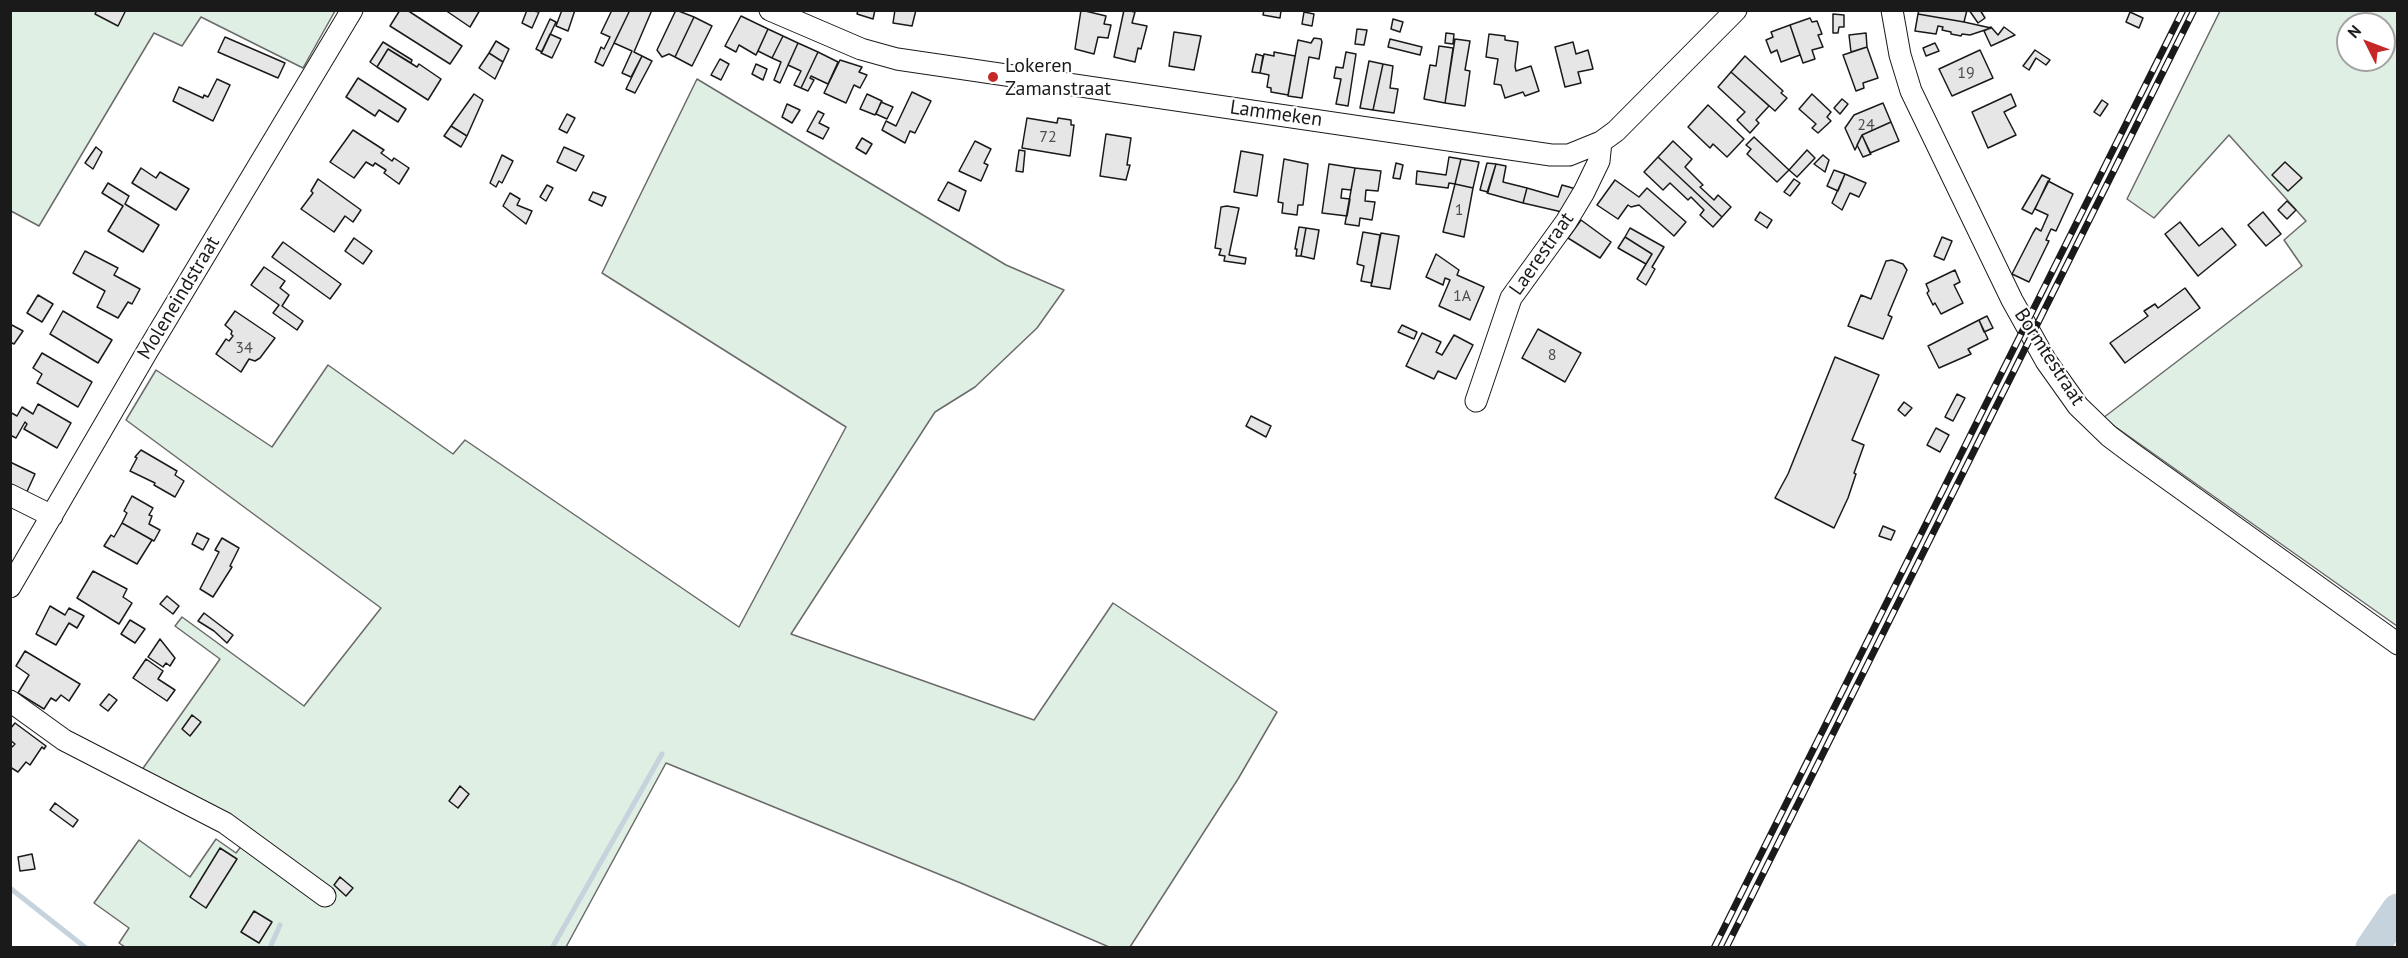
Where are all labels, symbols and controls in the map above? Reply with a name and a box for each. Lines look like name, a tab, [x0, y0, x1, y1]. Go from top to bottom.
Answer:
north arrow	[2336, 12, 2396, 72]
text: N	[2343, 21, 2365, 42]
place label: Lokeren Zamanstraat	[1005, 54, 1111, 101]
house number: 19	[1957, 63, 1975, 83]
marker: Lokeren Zamanstraat	[986, 70, 1000, 84]
street label: Lammeken	[1228, 96, 1324, 132]
house number: 24	[1857, 115, 1875, 135]
house number: 72	[1039, 127, 1057, 147]
house number: 1	[1455, 200, 1463, 220]
street label: Laerestraat	[1505, 208, 1579, 300]
street label: Moleneindstraat	[133, 232, 225, 364]
house number: 1A	[1453, 286, 1471, 306]
street label: Bormtestraat	[2009, 304, 2089, 410]
house number: 34	[235, 338, 253, 358]
house number: 8	[1548, 345, 1556, 365]

